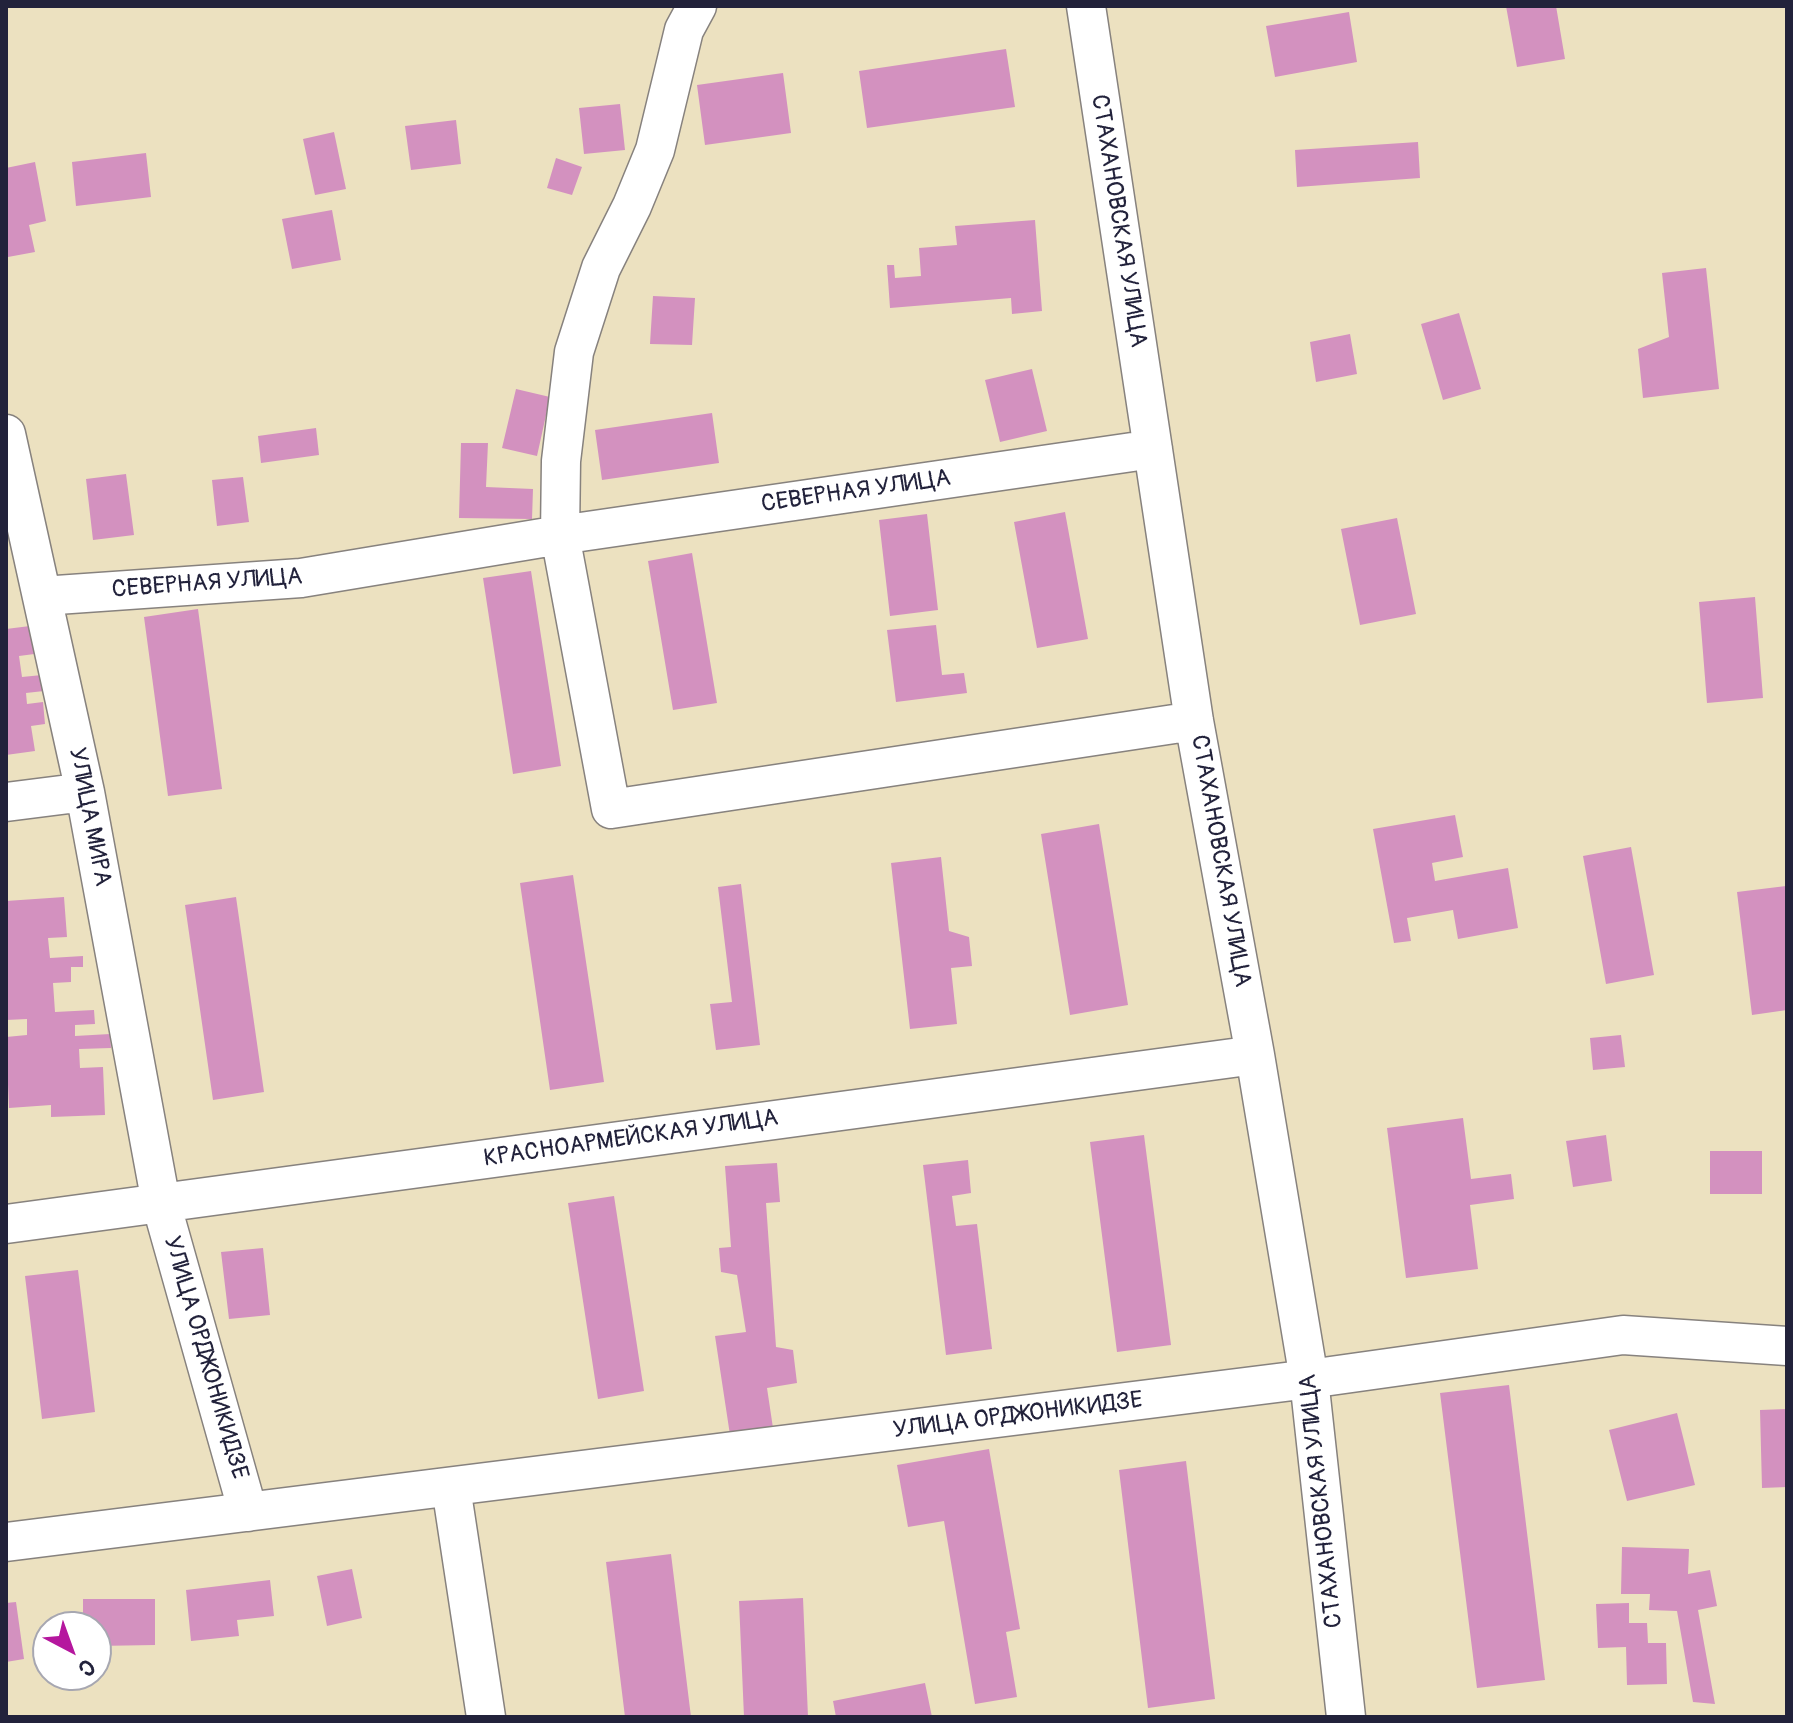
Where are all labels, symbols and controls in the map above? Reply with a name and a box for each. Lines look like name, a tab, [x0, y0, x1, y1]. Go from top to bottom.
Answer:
street label: СТАХАНОВСКАЯ УЛИЦА	[1084, 93, 1152, 349]
street label: СЕВЕРНАЯ УЛИЦА	[759, 464, 953, 520]
street label: СЕВЕРНАЯ УЛИЦА	[111, 563, 303, 605]
street label: СТАХАНОВСКАЯ УЛИЦА	[1184, 733, 1256, 989]
street label: УЛИЦА МИРА	[61, 745, 117, 889]
street label: КРАСНОАРМЕЙСКАЯ УЛИЦА	[482, 1104, 780, 1174]
street label: УЛИЦА ОРДЖОНИКИДЗЕ	[157, 1233, 253, 1483]
street label: СТАХАНОВСКАЯ УЛИЦА	[1294, 1373, 1350, 1629]
street label: УЛИЦА ОРДЖОНИКИДЗЕ	[892, 1386, 1144, 1446]
north arrow	[32, 1611, 112, 1691]
text: С	[72, 1653, 101, 1683]

